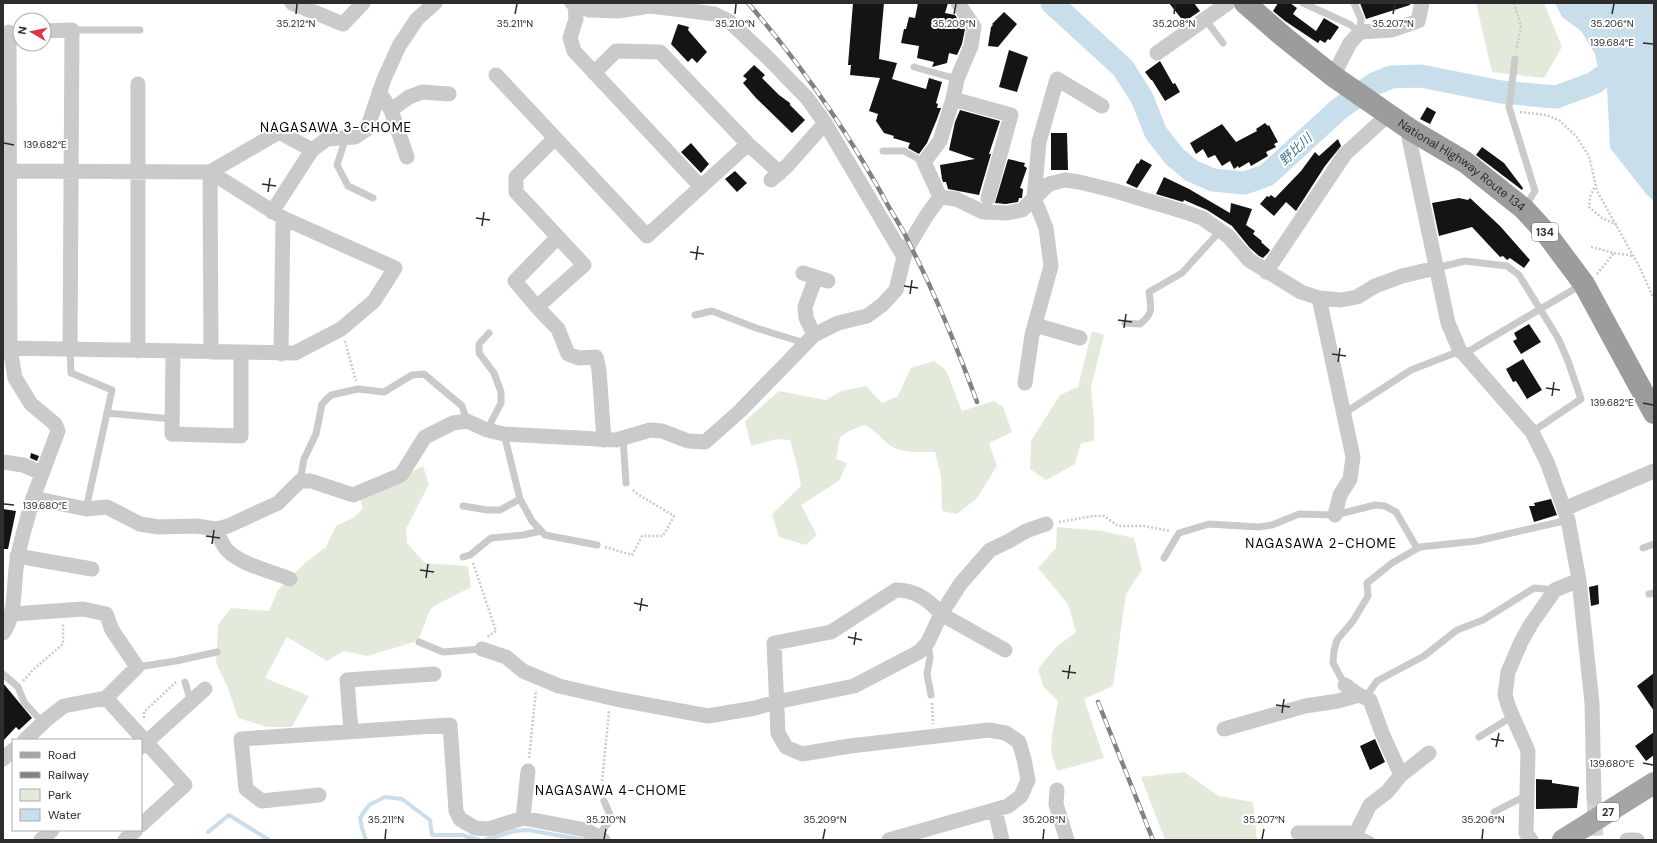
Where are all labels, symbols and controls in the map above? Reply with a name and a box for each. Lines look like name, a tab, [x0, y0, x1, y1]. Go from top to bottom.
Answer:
north arrow	[12, 12, 52, 52]
text: 35.212°N	[277, 17, 316, 30]
text: 35.211°N	[497, 17, 533, 30]
text: 35.210°N	[715, 17, 755, 30]
text: 35.209°N	[932, 17, 976, 30]
text: 35.208°N	[1153, 17, 1196, 30]
text: 35.207°N	[1372, 17, 1414, 30]
text: 35.206°N	[1590, 17, 1634, 30]
text: N	[15, 25, 30, 35]
text: 139.684°E	[1590, 36, 1634, 49]
street label: National Highway Route 134	[1395, 115, 1529, 215]
district label: NAGASAWA 3-CHOME	[260, 119, 412, 136]
water label: 野比川	[1275, 128, 1317, 169]
text: 139.682°E	[23, 138, 67, 151]
road number: 134	[1532, 223, 1558, 241]
text: 139.682°E	[1590, 396, 1634, 409]
text: 139.680°E	[23, 499, 68, 512]
district label: NAGASAWA 2-CHOME	[1245, 535, 1397, 552]
legend	[12, 739, 142, 831]
text: Road	[48, 747, 76, 763]
text: 139.680°E	[1590, 757, 1635, 770]
text: Railway	[48, 767, 89, 783]
district label: NAGASAWA 4-CHOME	[535, 782, 687, 799]
text: Park	[48, 787, 72, 803]
road number: 27	[1597, 803, 1619, 821]
text: Water	[48, 807, 82, 823]
text: 35.211°N	[368, 813, 404, 826]
text: 35.210°N	[586, 813, 626, 826]
text: 35.209°N	[803, 813, 847, 826]
text: 35.208°N	[1023, 813, 1066, 826]
text: 35.207°N	[1243, 813, 1285, 826]
text: 35.206°N	[1461, 813, 1505, 826]

